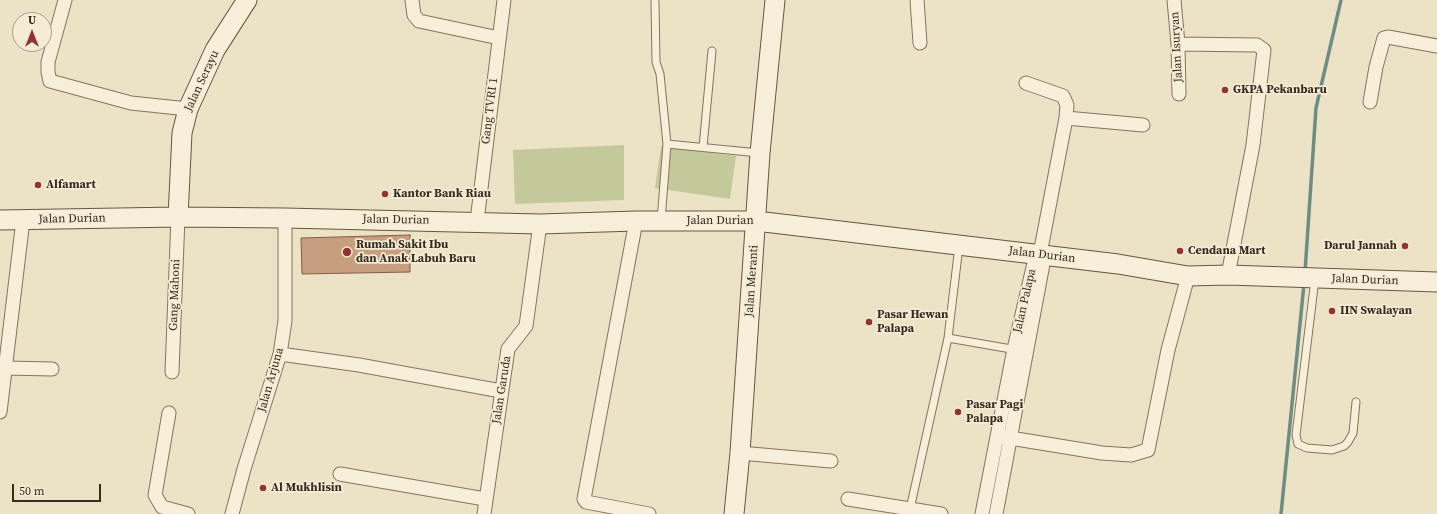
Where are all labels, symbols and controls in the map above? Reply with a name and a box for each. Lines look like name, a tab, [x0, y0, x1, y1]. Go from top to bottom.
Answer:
street label: Jalan Isuryan	[1168, 11, 1186, 83]
north arrow	[12, 12, 52, 52]
text: U	[28, 13, 36, 28]
street label: Jalan Serayu	[181, 48, 223, 114]
street label: Gang TVRI 1	[479, 77, 501, 145]
place label: GKPA Pekanbaru	[1233, 83, 1327, 97]
marker: GKPA Pekanbaru	[1220, 85, 1230, 95]
place label: Alfamart	[46, 178, 96, 192]
marker: Alfamart	[33, 180, 43, 190]
place label: Kantor Bank Riau	[393, 187, 491, 201]
marker: Kantor Bank Riau	[380, 189, 390, 199]
street label: Jalan Durian	[38, 211, 106, 227]
street label: Jalan Durian	[362, 212, 430, 228]
street label: Jalan Durian	[686, 214, 754, 228]
place label: Rumah Sakit Ibu dan Anak Labuh Baru	[356, 238, 476, 266]
place label: Darul Jannah	[1324, 239, 1397, 253]
marker: Darul Jannah	[1400, 241, 1410, 251]
street label: Jalan Meranti	[742, 244, 762, 318]
street label: Jalan Durian	[1008, 244, 1076, 266]
place label: Cendana Mart	[1188, 244, 1266, 258]
marker: Rumah Sakit Ibu dan Anak Labuh Baru	[341, 246, 353, 258]
marker: Cendana Mart	[1175, 246, 1185, 256]
street label: Gang Mahoni	[167, 259, 183, 331]
street label: Jalan Palapa	[1011, 267, 1039, 335]
street label: Jalan Durian	[1331, 272, 1399, 288]
place label: IIN Swalayan	[1340, 304, 1412, 318]
marker: IIN Swalayan	[1327, 306, 1337, 316]
place label: Pasar Hewan Palapa	[877, 308, 948, 336]
marker: Pasar Hewan Palapa	[864, 317, 874, 327]
street label: Jalan Arjuna	[255, 346, 287, 414]
street label: Jalan Garuda	[490, 355, 514, 425]
place label: Pasar Pagi Palapa	[966, 398, 1023, 426]
marker: Pasar Pagi Palapa	[953, 407, 963, 417]
scale bar	[14, 476, 103, 502]
place label: Al Mukhlisin	[271, 481, 342, 495]
text: 50 m	[19, 483, 45, 499]
marker: Al Mukhlisin	[258, 483, 268, 493]

